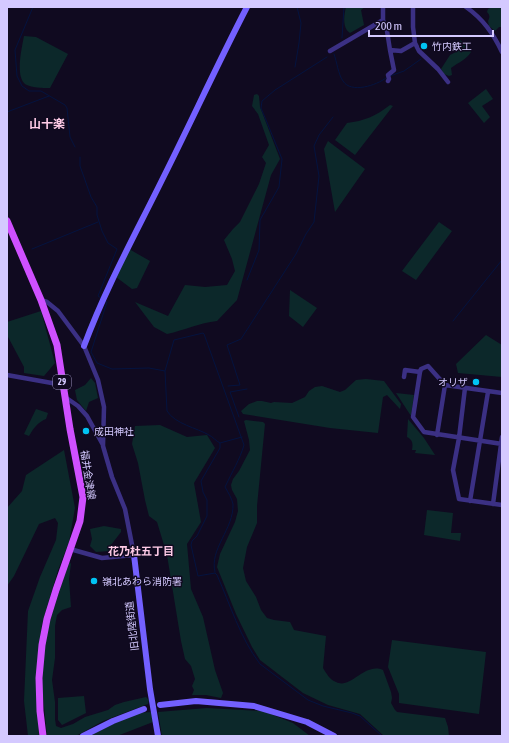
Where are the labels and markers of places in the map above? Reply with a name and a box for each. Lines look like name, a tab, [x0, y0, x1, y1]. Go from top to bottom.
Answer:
marker: 竹内鉄工	[419, 41, 429, 51]
place label: 竹内鉄工	[432, 41, 472, 52]
place label: オリザ	[438, 377, 468, 388]
marker: オリザ	[471, 377, 481, 387]
marker: 成田神社	[81, 426, 91, 436]
place label: 成田神社	[94, 426, 134, 437]
marker: 嶺北あわら消防署	[89, 576, 99, 586]
place label: 嶺北あわら消防署	[102, 576, 182, 587]

